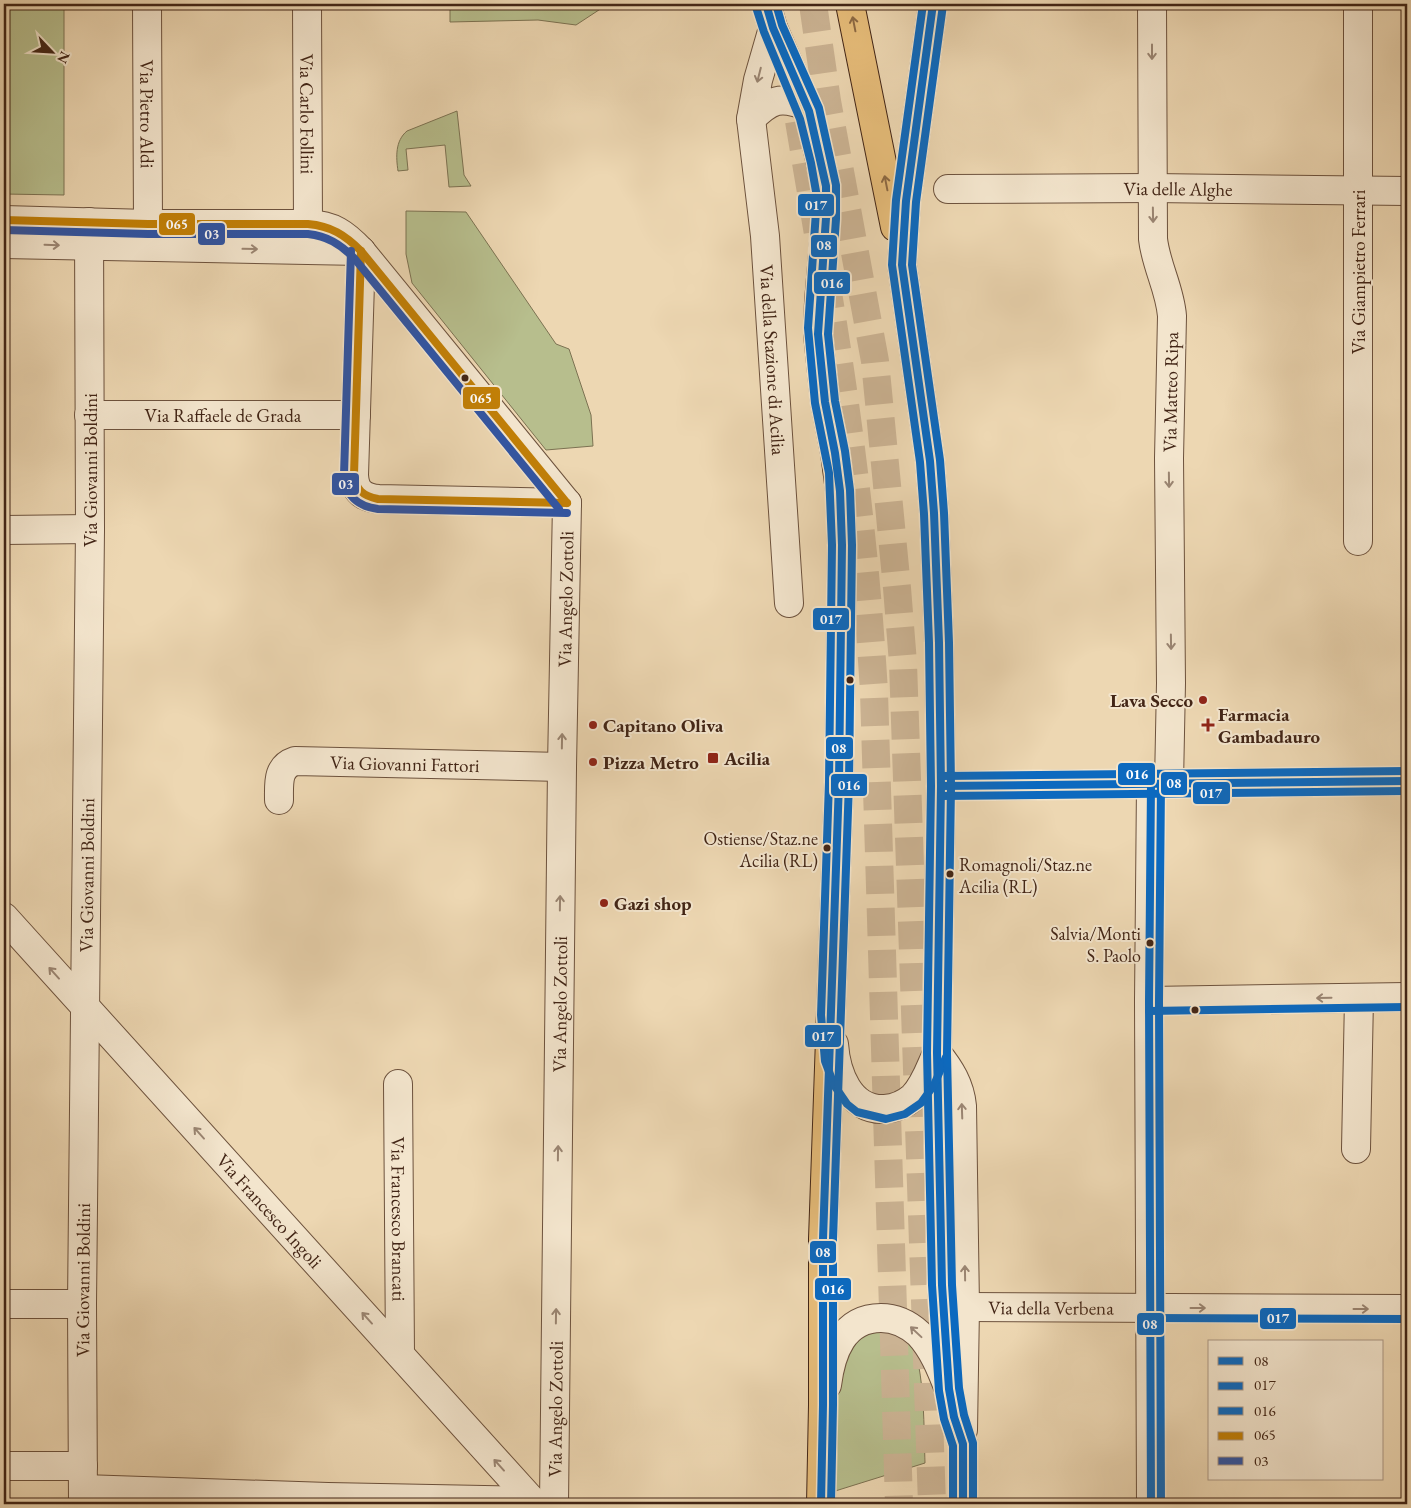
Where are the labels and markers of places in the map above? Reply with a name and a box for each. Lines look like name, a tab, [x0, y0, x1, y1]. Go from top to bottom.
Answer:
unlabelled marker	[460, 373, 470, 383]
unlabelled marker	[845, 675, 855, 685]
place label: Lava Secco	[1110, 688, 1193, 713]
marker: Lava Secco	[1197, 694, 1209, 706]
place label: Farmacia Gambadauro	[1218, 702, 1321, 749]
place label: Capitano Oliva	[603, 713, 724, 738]
marker: Capitano Oliva	[587, 719, 599, 731]
marker: Farmacia Gambadauro	[1202, 719, 1214, 731]
place label: Acilia	[723, 746, 771, 771]
place label: Pizza Metro	[603, 750, 699, 775]
marker: Acilia	[706, 751, 720, 765]
marker: Pizza Metro	[587, 756, 599, 768]
place label: Ostiense/Staz.ne Acilia (RL)	[704, 827, 818, 872]
marker: Ostiense/Staz.ne Acilia (RL)	[822, 843, 832, 853]
place label: Romagnoli/Staz.ne Acilia (RL)	[958, 853, 1092, 898]
marker: Romagnoli/Staz.ne Acilia (RL)	[945, 869, 955, 879]
place label: Gazi shop	[614, 891, 692, 916]
marker: Gazi shop	[598, 897, 610, 909]
place label: Salvia/Monti S. Paolo	[1050, 922, 1142, 967]
marker: Salvia/Monti S. Paolo	[1145, 938, 1155, 948]
unlabelled marker	[1190, 1005, 1200, 1015]

